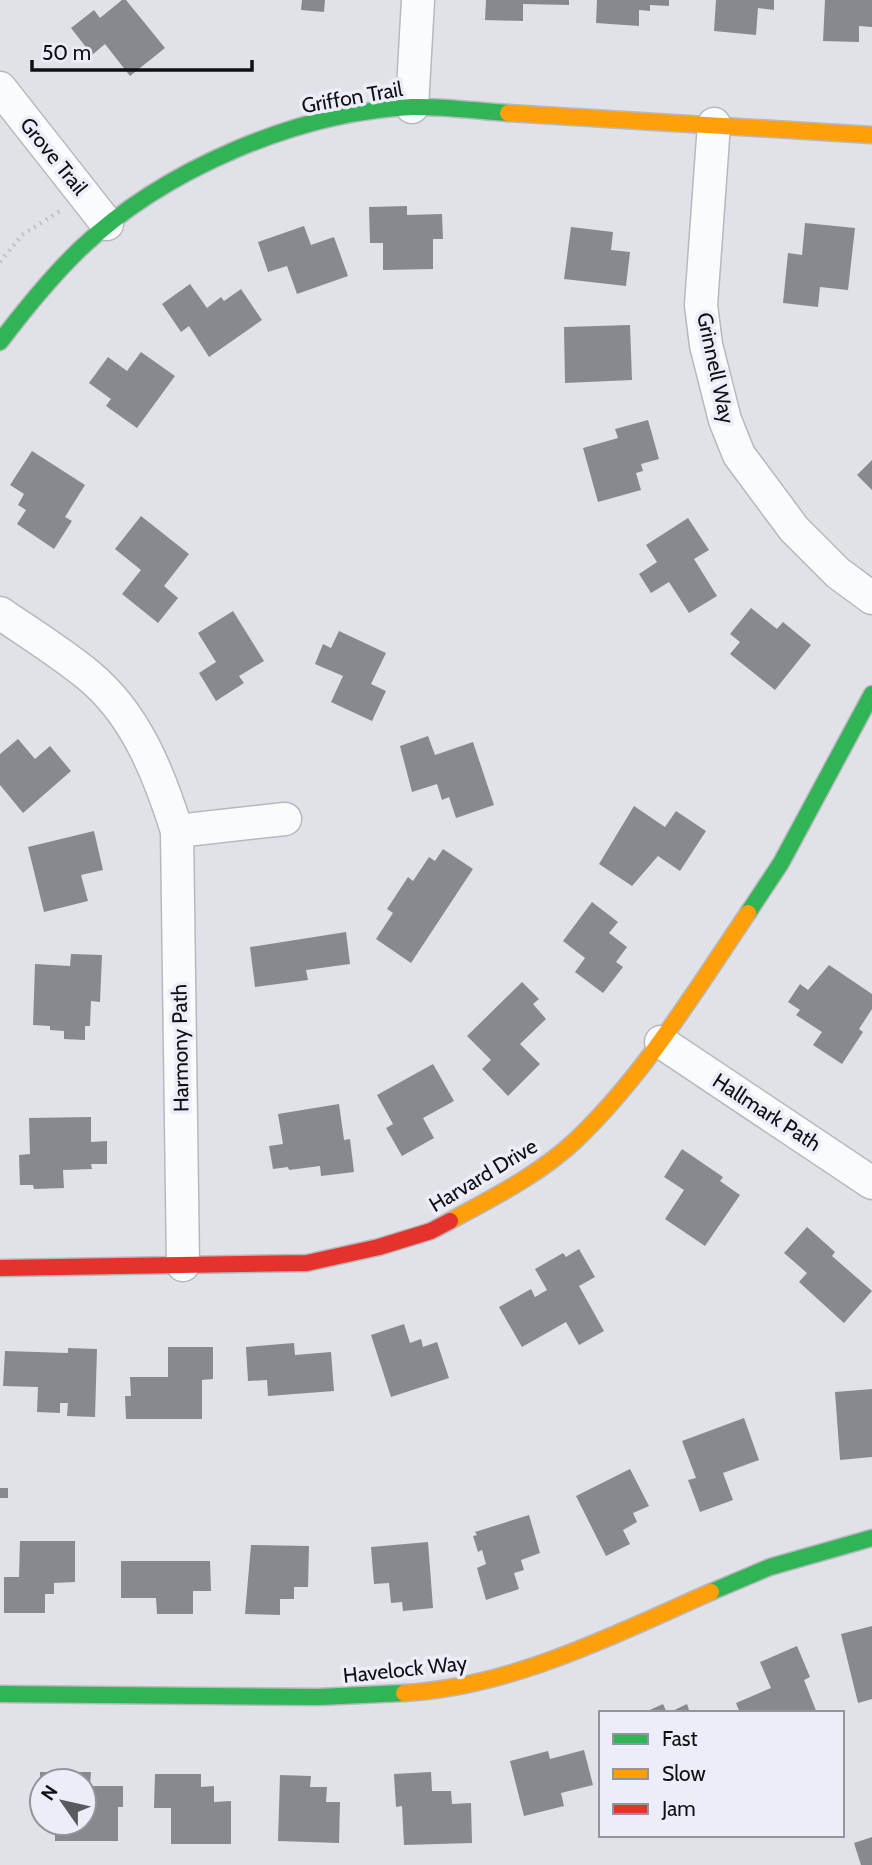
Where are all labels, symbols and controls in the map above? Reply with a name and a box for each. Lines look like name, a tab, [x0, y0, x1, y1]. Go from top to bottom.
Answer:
scale bar	[32, 28, 252, 72]
text: 50 m	[42, 40, 91, 65]
street label: Griffon Trail	[300, 76, 404, 118]
street label: Grove Trail	[15, 112, 93, 200]
street label: Grinnell Way	[692, 310, 740, 426]
street label: Harmony Path	[166, 984, 194, 1112]
street label: Hallmark Path	[708, 1068, 826, 1156]
street label: Harvard Drive	[425, 1133, 542, 1217]
street label: Havelock Way	[342, 1650, 469, 1688]
legend	[599, 1711, 844, 1837]
text: Fast	[662, 1726, 698, 1751]
text: Slow	[662, 1761, 706, 1786]
north arrow	[28, 1767, 98, 1837]
text: N	[36, 1781, 63, 1805]
text: Jam	[661, 1796, 696, 1821]

